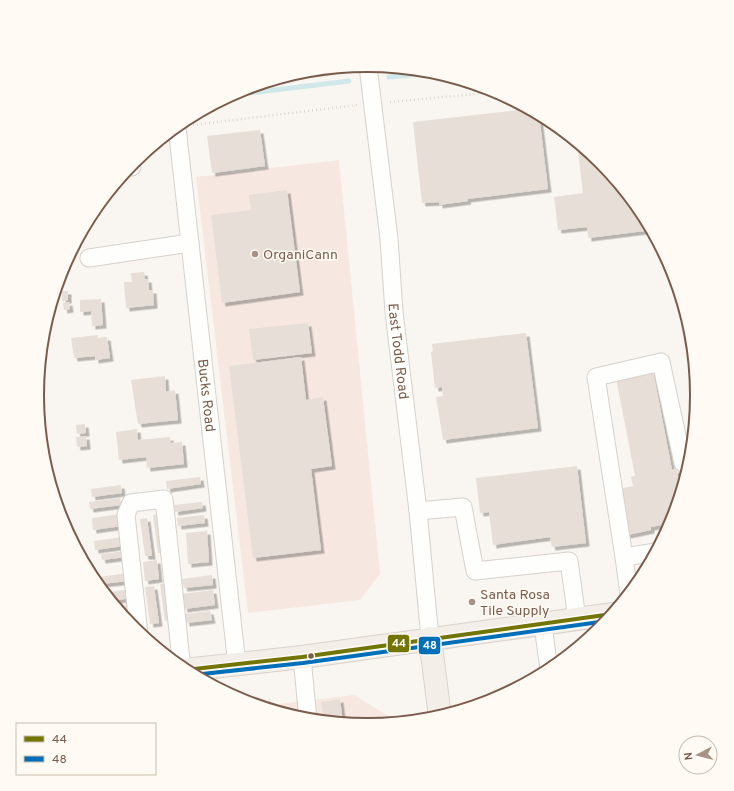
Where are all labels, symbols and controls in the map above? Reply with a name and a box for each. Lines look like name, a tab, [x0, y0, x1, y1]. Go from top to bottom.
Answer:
place label: OrganiCann	[263, 247, 338, 264]
marker: OrganiCann	[250, 249, 260, 259]
street label: East Todd Road	[383, 303, 411, 400]
street label: Bucks Road	[193, 358, 218, 433]
place label: Santa Rosa Tile Supply	[480, 587, 550, 620]
marker: Santa Rosa Tile Supply	[467, 597, 477, 607]
line badge: 44	[387, 634, 410, 653]
line badge: 48	[418, 636, 441, 655]
text: 44	[392, 637, 406, 651]
text: 48	[423, 639, 437, 653]
unlabelled marker	[306, 651, 316, 661]
legend	[16, 723, 156, 775]
text: 44	[52, 732, 67, 748]
north arrow	[678, 735, 718, 775]
text: N	[682, 751, 696, 761]
text: 48	[52, 752, 67, 768]

